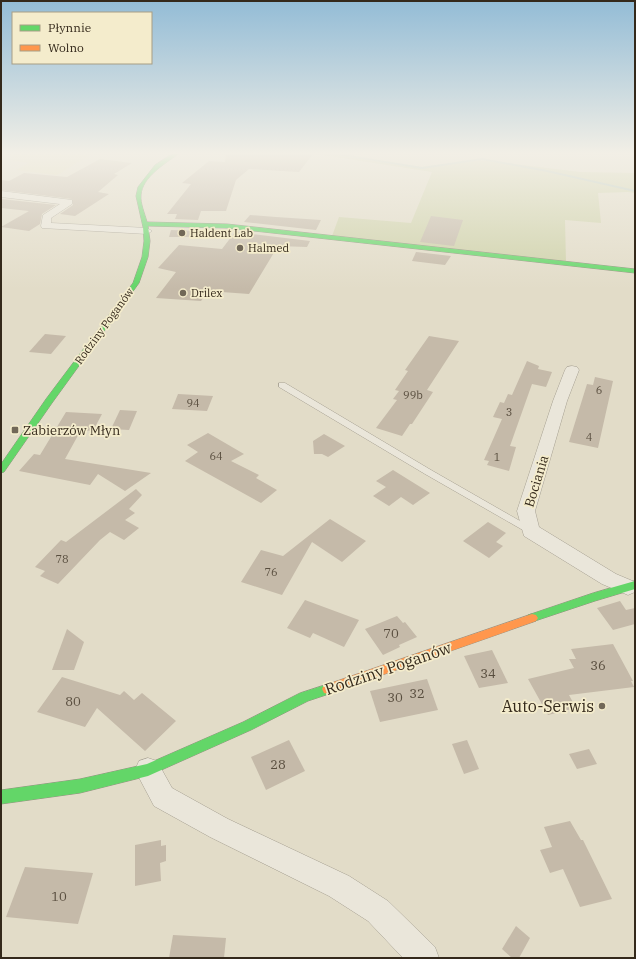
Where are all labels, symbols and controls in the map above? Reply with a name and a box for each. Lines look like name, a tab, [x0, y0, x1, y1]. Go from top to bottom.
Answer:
legend	[12, 12, 152, 64]
text: Płynnie	[48, 20, 91, 35]
text: Wolno	[48, 40, 84, 55]
place label: Haldent Lab	[190, 226, 253, 240]
marker: Haldent Lab	[177, 228, 187, 238]
place label: Halmed	[248, 241, 289, 255]
marker: Halmed	[235, 243, 245, 253]
street label: Rodziny Poganów	[72, 285, 137, 367]
place label: Drilex	[191, 286, 222, 300]
marker: Drilex	[178, 288, 188, 298]
house number: 6	[596, 383, 602, 397]
house number: 99b	[403, 388, 423, 402]
house number: 94	[186, 396, 200, 410]
house number: 3	[506, 405, 512, 419]
place label: Zabierzów Młyn	[23, 422, 120, 439]
marker: Zabierzów Młyn	[10, 425, 20, 435]
house number: 4	[586, 430, 593, 444]
house number: 64	[209, 449, 223, 463]
house number: 1	[494, 450, 500, 464]
street label: Bociania	[521, 453, 552, 509]
house number: 78	[55, 552, 69, 566]
house number: 76	[264, 565, 278, 579]
house number: 70	[383, 625, 399, 642]
street label: Rodziny Poganów	[322, 637, 454, 699]
house number: 36	[590, 657, 606, 674]
house number: 34	[480, 665, 496, 682]
house number: 32	[409, 685, 425, 702]
house number: 30	[387, 689, 403, 706]
house number: 80	[65, 693, 81, 710]
place label: Auto-Serwis	[502, 696, 594, 716]
marker: Auto-Serwis	[597, 701, 607, 711]
house number: 28	[270, 756, 286, 773]
house number: 10	[51, 888, 67, 905]

